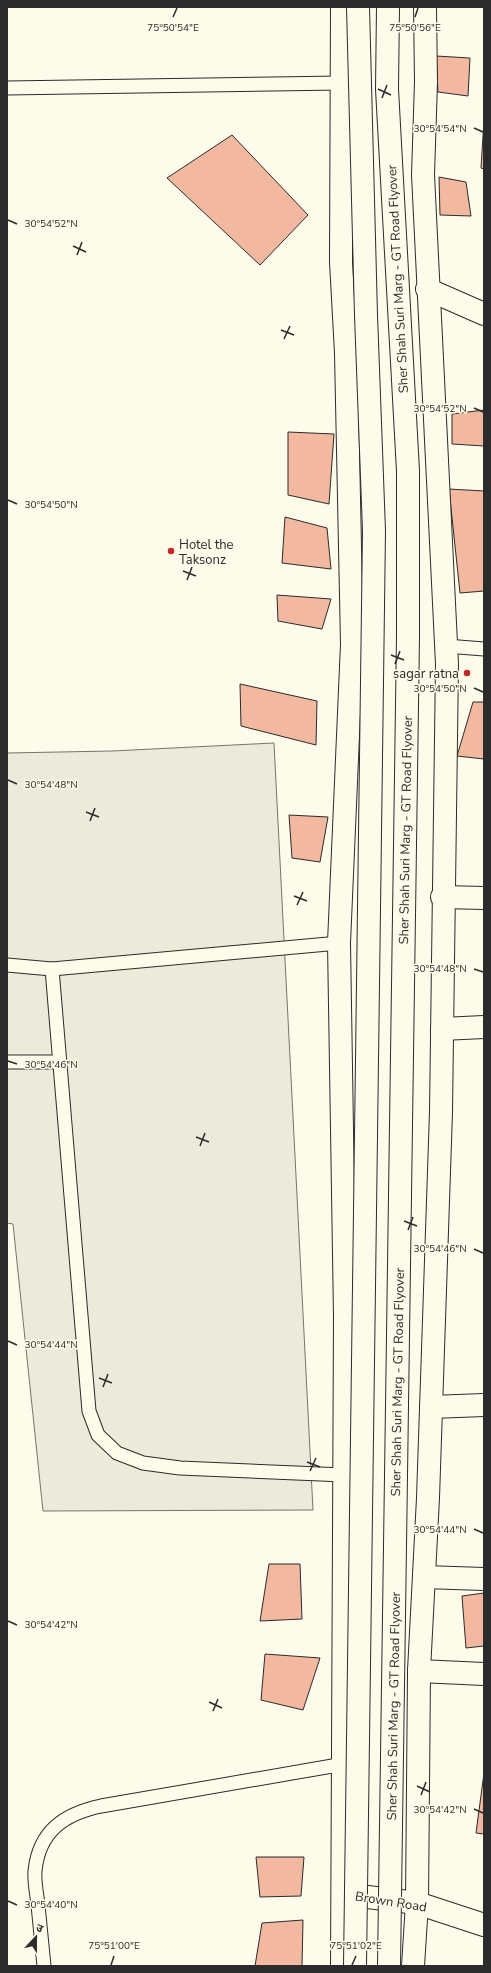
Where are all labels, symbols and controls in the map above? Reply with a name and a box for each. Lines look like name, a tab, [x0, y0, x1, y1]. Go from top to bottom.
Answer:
text: 75°50'54"E	[147, 21, 199, 35]
text: 75°50'56"E	[389, 21, 441, 35]
text: 30°54'54"N	[413, 122, 467, 136]
street label: Sher Shah Suri Marg - GT Road Flyover	[383, 164, 413, 394]
text: 30°54'52"N	[24, 217, 78, 231]
text: 30°54'52"N	[413, 402, 467, 416]
text: 30°54'50"N	[24, 498, 78, 512]
place label: Hotel the Taksonz	[179, 536, 234, 569]
marker: Hotel the Taksonz	[166, 546, 176, 556]
place label: sagar ratna	[393, 665, 459, 683]
marker: sagar ratna	[462, 668, 472, 678]
text: 30°54'50"N	[413, 682, 467, 696]
street label: Sher Shah Suri Marg - GT Road Flyover	[395, 715, 417, 945]
text: 30°54'48"N	[24, 778, 78, 792]
text: 30°54'48"N	[413, 962, 467, 976]
text: 30°54'46"N	[24, 1058, 78, 1072]
text: 30°54'46"N	[413, 1242, 467, 1256]
street label: Sher Shah Suri Marg - GT Road Flyover	[387, 1267, 409, 1497]
text: 30°54'44"N	[24, 1338, 78, 1352]
text: 30°54'44"N	[413, 1523, 467, 1537]
street label: Sher Shah Suri Marg - GT Road Flyover	[383, 1591, 405, 1821]
text: 30°54'42"N	[24, 1618, 78, 1632]
text: 30°54'42"N	[413, 1803, 467, 1817]
street label: Brown Road	[354, 1887, 428, 1917]
text: 30°54'40"N	[24, 1898, 78, 1912]
north arrow	[16, 1917, 56, 1957]
text: उ	[34, 1920, 46, 1937]
text: 75°51'00"E	[88, 1939, 140, 1953]
text: 75°51'02"E	[330, 1939, 382, 1953]

